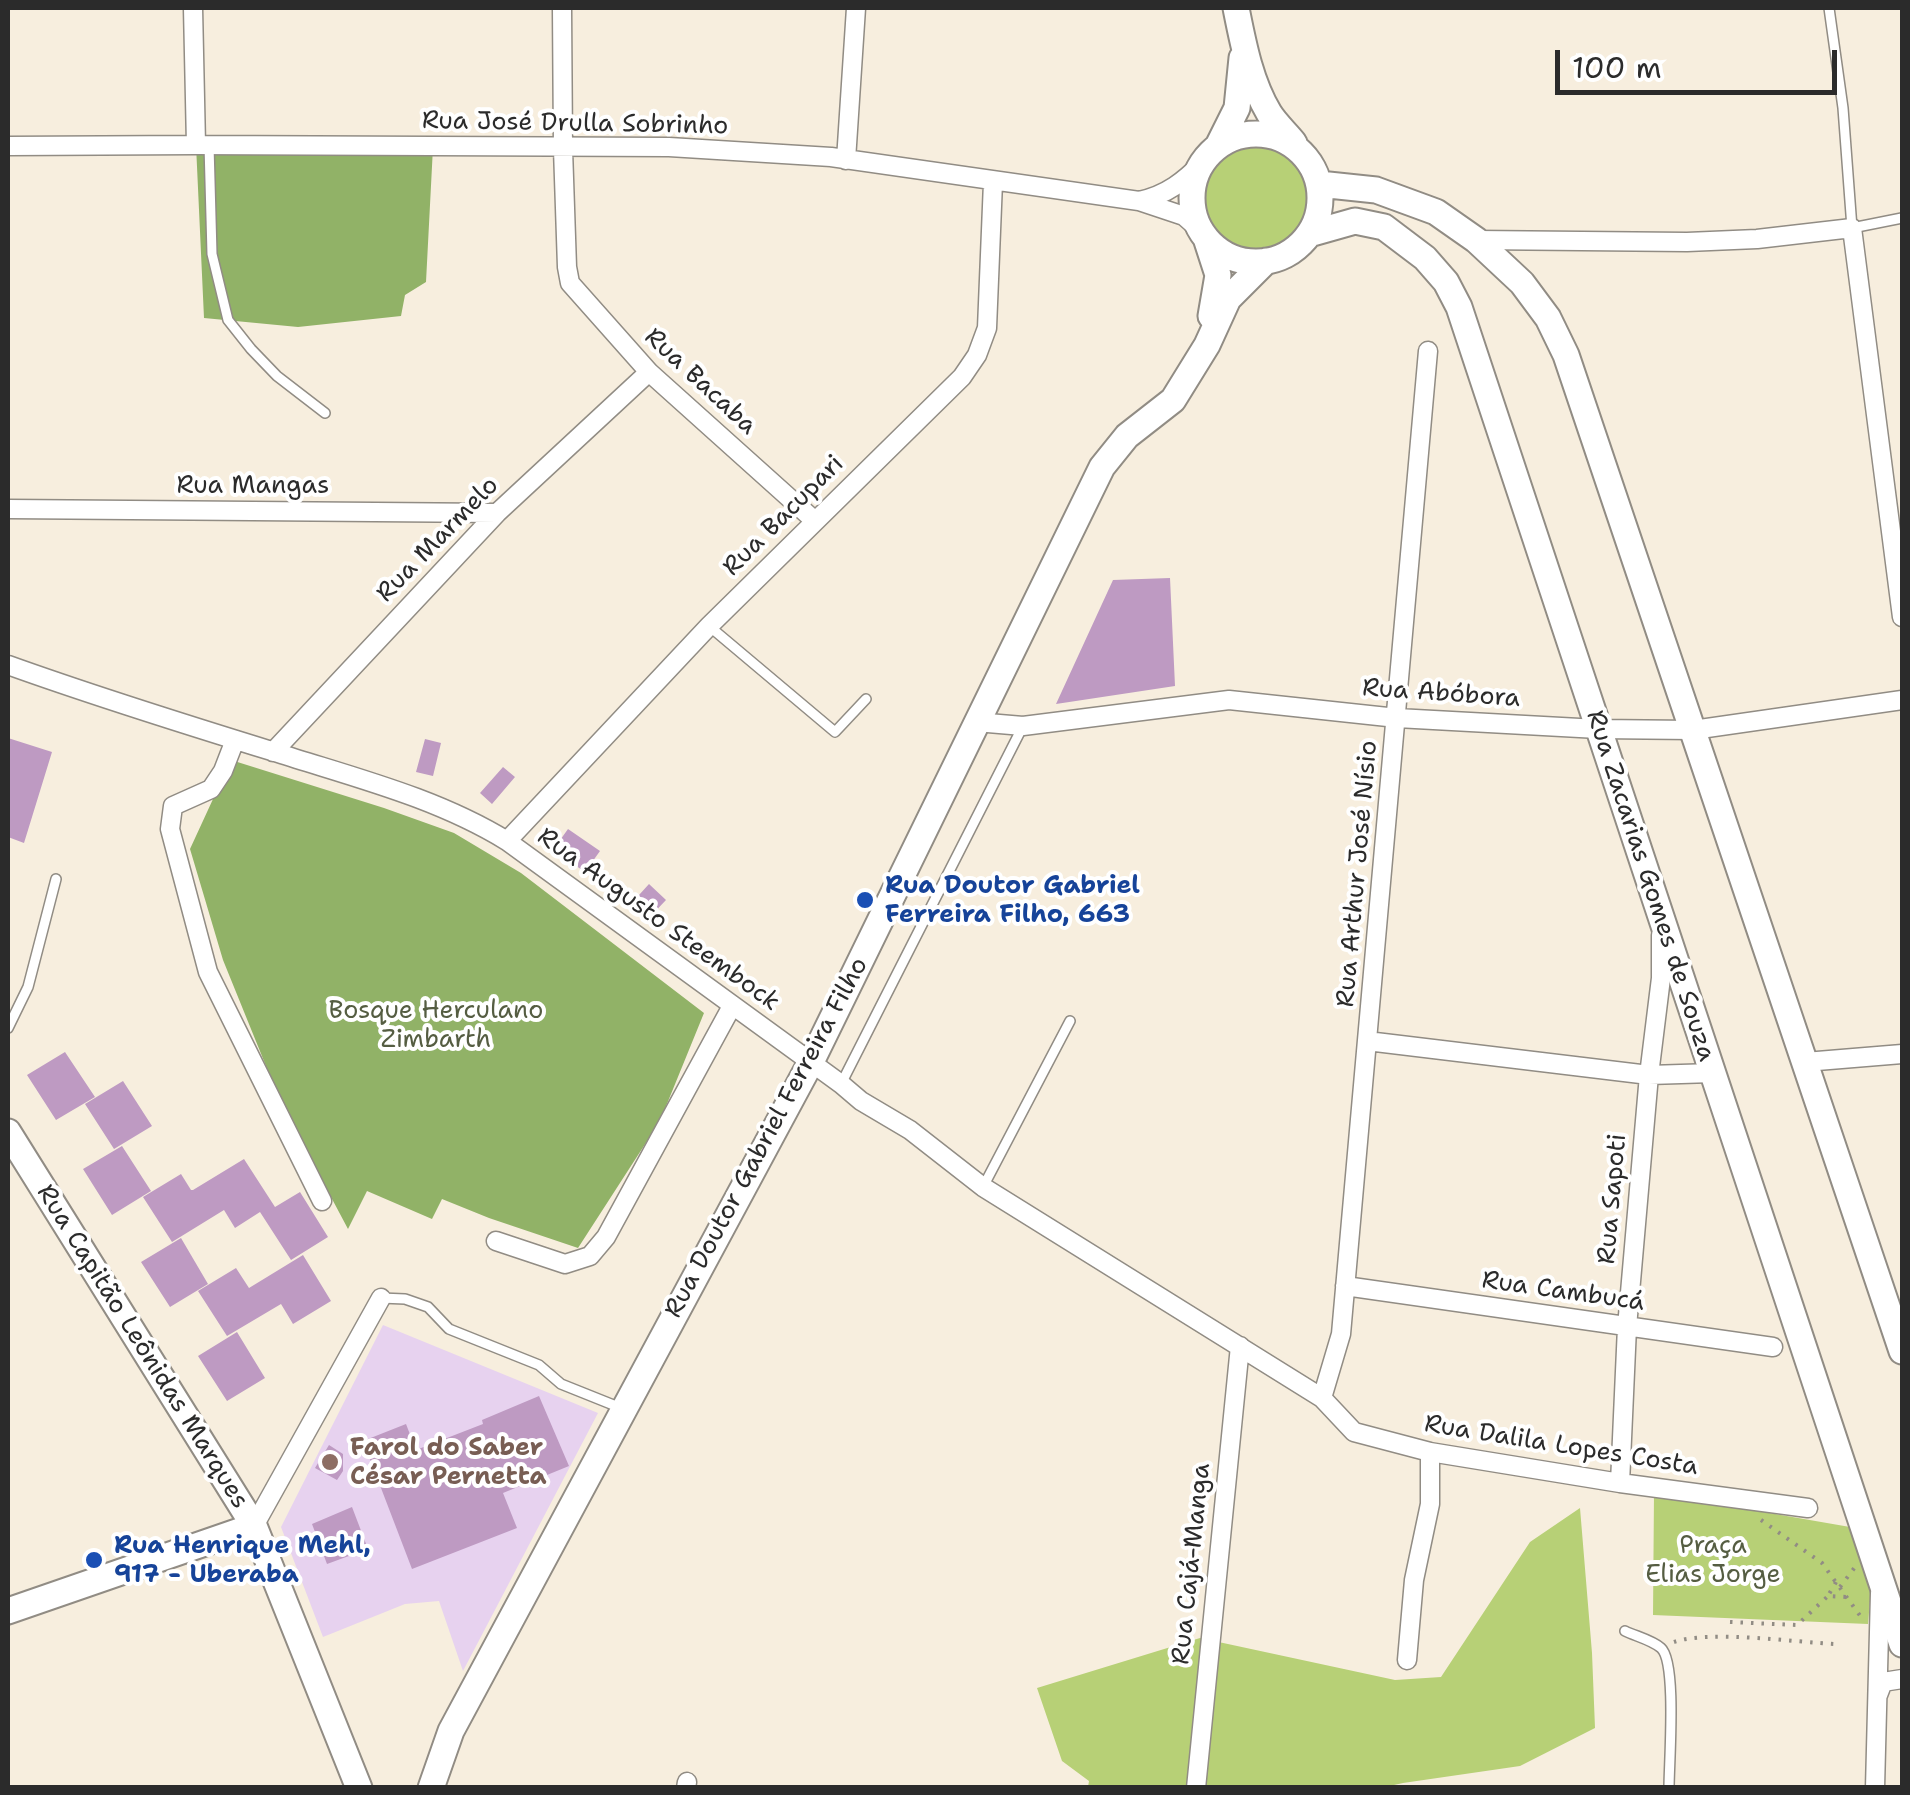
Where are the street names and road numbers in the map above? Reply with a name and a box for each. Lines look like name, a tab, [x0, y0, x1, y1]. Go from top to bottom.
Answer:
street label: Rua José Drulla Sobrinho	[421, 106, 729, 142]
street label: Rua Bacaba	[638, 322, 762, 442]
street label: Rua Bacupari	[717, 449, 851, 583]
street label: Rua Mangas	[177, 471, 329, 501]
street label: Rua Marmelo	[371, 471, 505, 609]
street label: Rua Abóbora	[1361, 674, 1521, 714]
street label: Rua Zacarias Gomes de Souza	[1579, 707, 1721, 1065]
street label: Rua Arthur José Nísio	[1331, 739, 1385, 1009]
street label: Rua Augusto Steembock	[531, 822, 785, 1018]
street label: Rua Doutor Gabriel Ferreira Filho	[659, 953, 875, 1323]
street label: Rua Sapoti	[1592, 1133, 1634, 1265]
street label: Rua Capitão Leônidas Marques	[30, 1180, 254, 1514]
street label: Rua Cambucá	[1480, 1266, 1646, 1318]
street label: Rua Dalila Lopes Costa	[1422, 1410, 1700, 1482]
street label: Rua Cajá-Manga	[1167, 1462, 1217, 1666]

